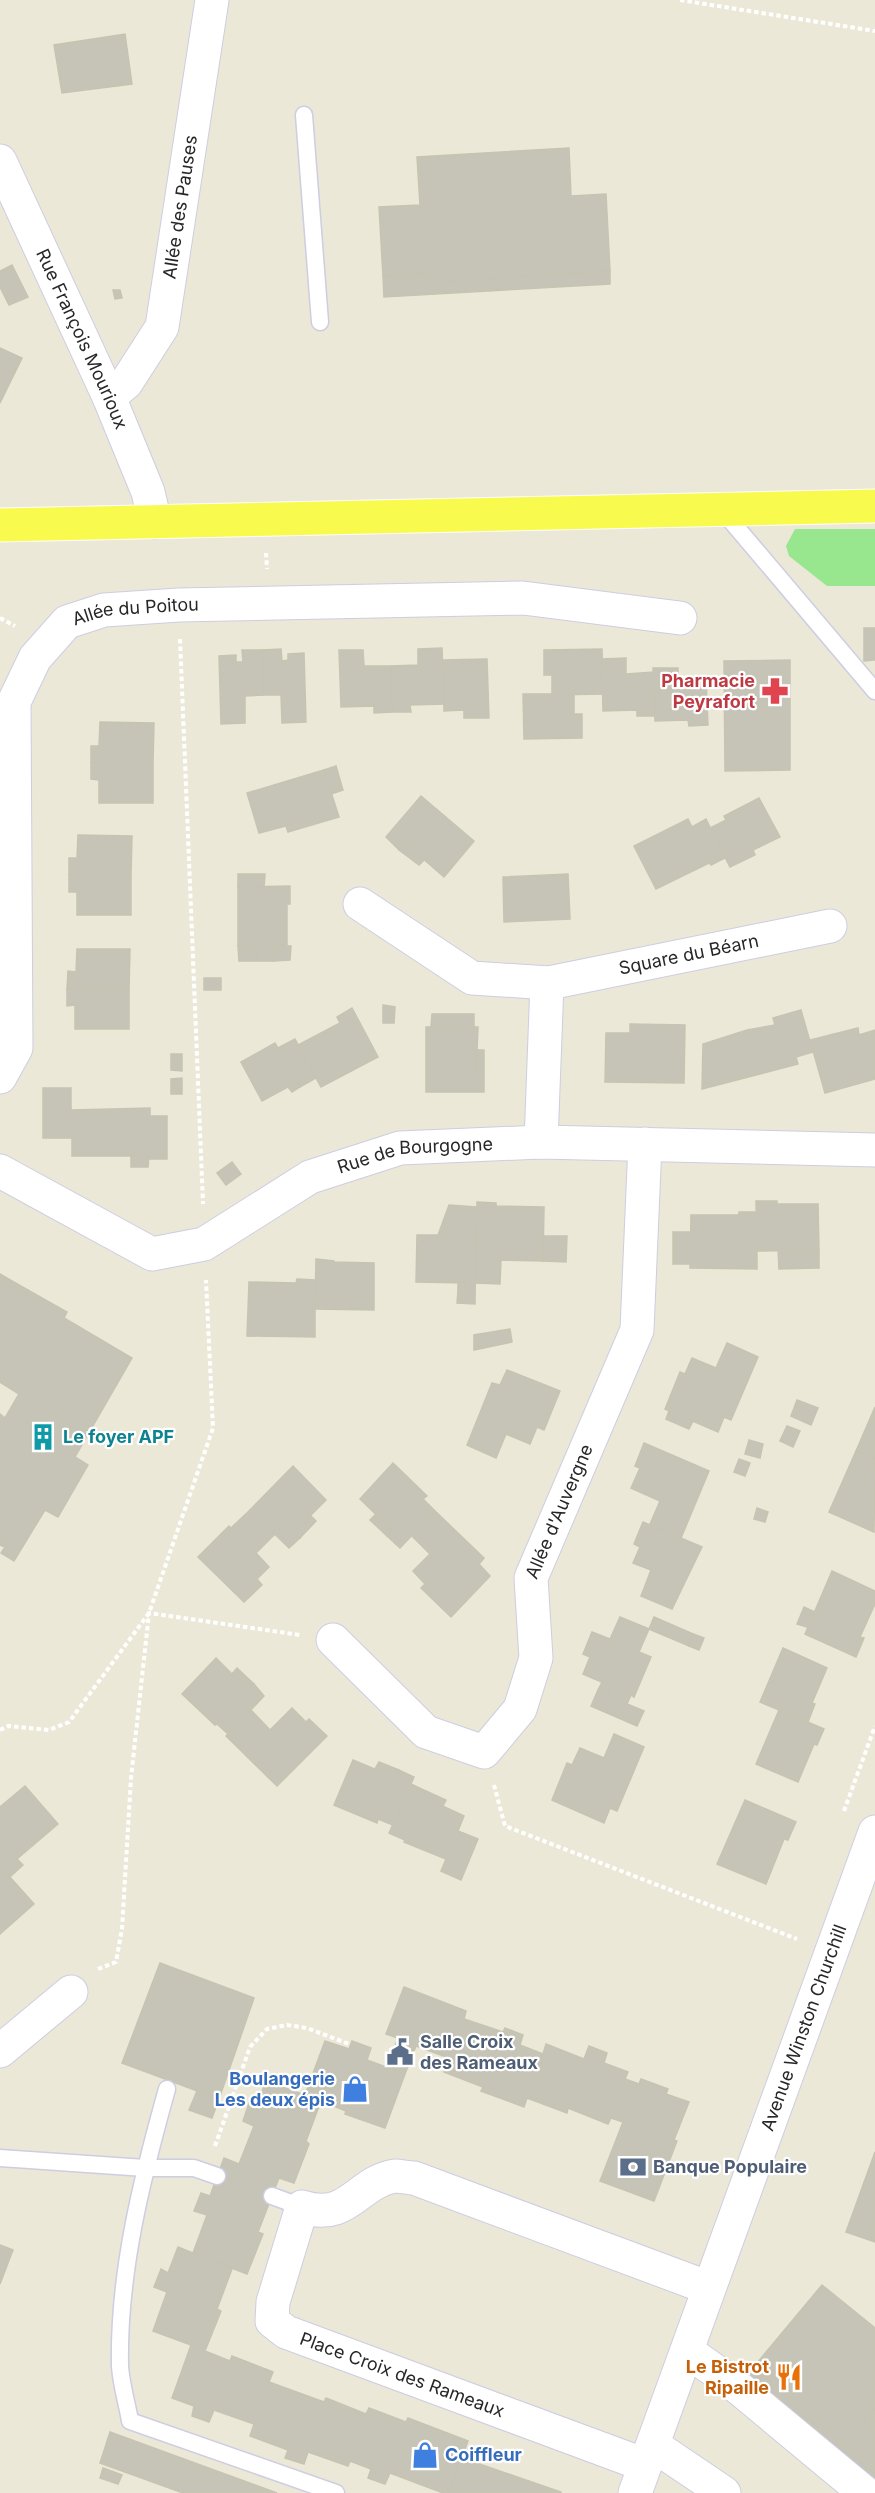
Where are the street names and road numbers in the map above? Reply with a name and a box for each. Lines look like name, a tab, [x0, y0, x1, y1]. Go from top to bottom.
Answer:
street label: Allée des Pauses	[159, 134, 201, 280]
street label: Rue François Mourioux	[32, 245, 132, 432]
street label: Allée du Poitou	[69, 594, 199, 630]
street label: Square du Béarn	[617, 930, 761, 979]
street label: Rue de Bourgogne	[335, 1133, 493, 1178]
street label: Allée d'Auvergne	[521, 1441, 597, 1582]
street label: Avenue Winston Churchill	[756, 1922, 851, 2133]
street label: Place Croix des Rameaux	[297, 2328, 507, 2421]

